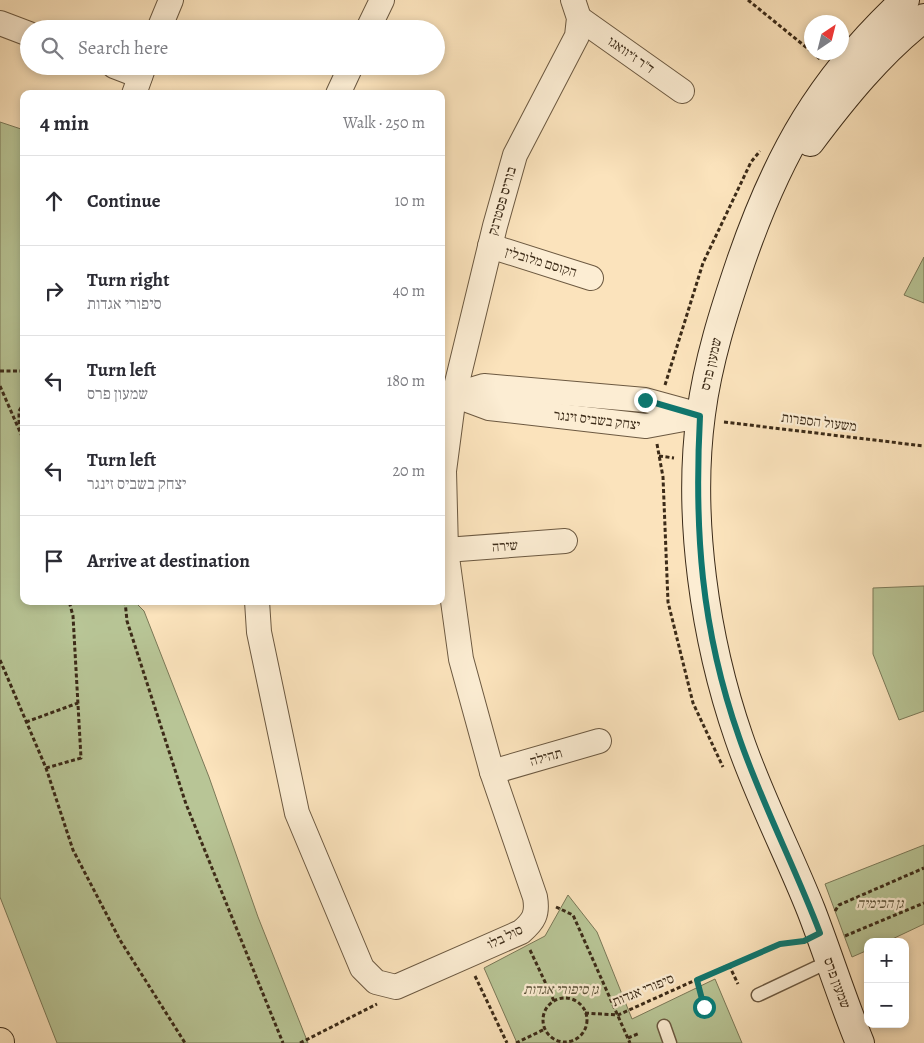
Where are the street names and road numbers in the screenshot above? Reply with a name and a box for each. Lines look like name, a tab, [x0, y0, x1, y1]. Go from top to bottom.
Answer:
street label: ד"ר ז'יוואגו	[604, 32, 658, 78]
street label: בוריס פסטרנק	[483, 164, 521, 237]
street label: הקוסם מלובלין	[503, 242, 579, 282]
street label: שמעון פרס	[696, 335, 726, 392]
street label: יצחק בשביס זינגר	[553, 405, 642, 435]
street label: משעול הספרות	[780, 408, 858, 436]
street label: שירה	[491, 536, 519, 556]
street label: תהילה	[527, 743, 565, 771]
street label: סול בלו	[484, 920, 526, 954]
street label: שמעון פרס	[819, 955, 855, 1012]
street label: סיפורי אגדות	[609, 969, 677, 1011]

